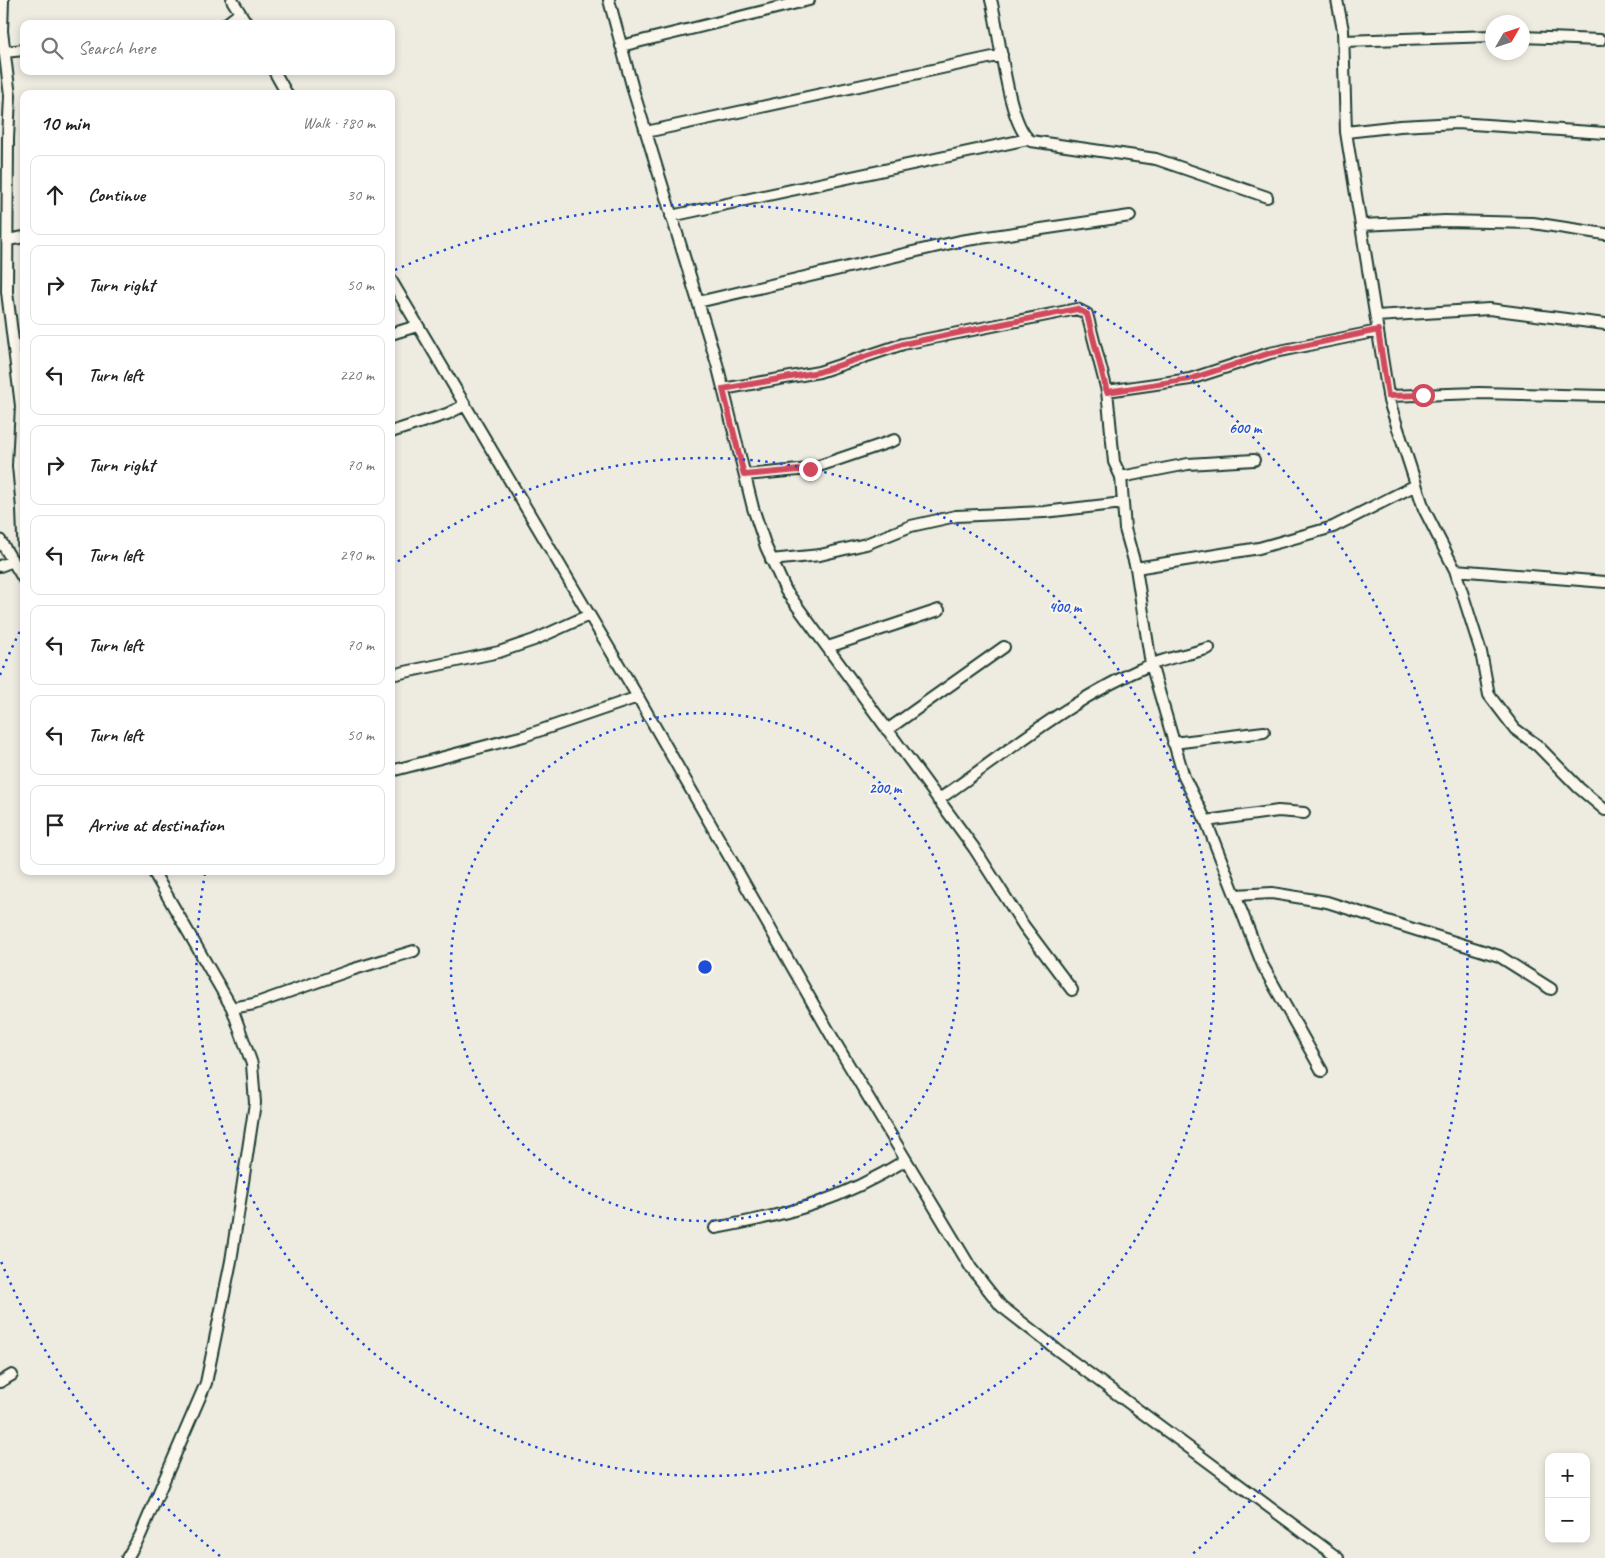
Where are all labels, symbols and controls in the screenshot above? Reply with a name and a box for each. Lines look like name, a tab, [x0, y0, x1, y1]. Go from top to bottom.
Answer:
north arrow	[1485, 15, 1530, 60]
search box	[20, 20, 395, 75]
icon: search	[38, 34, 66, 62]
text: Search here	[78, 36, 155, 60]
text: 10 min	[40, 110, 90, 136]
text: Walk · 780 m	[303, 113, 375, 133]
icon: ahead	[41, 181, 69, 209]
text: Continue	[88, 183, 145, 207]
text: 30 m	[347, 185, 374, 205]
icon: right	[41, 271, 69, 299]
text: Turn right	[88, 273, 155, 297]
text: 50 m	[347, 275, 374, 295]
icon: left	[41, 361, 69, 389]
text: Turn left	[88, 363, 143, 387]
text: 220 m	[340, 365, 374, 385]
route start	[1412, 384, 1435, 407]
text: 600 m	[1229, 419, 1263, 438]
icon: right	[41, 451, 69, 479]
text: Turn right	[88, 453, 155, 477]
text: 70 m	[347, 455, 374, 475]
route end	[799, 458, 822, 481]
icon: left	[41, 541, 69, 569]
text: Turn left	[88, 543, 143, 567]
text: 290 m	[340, 545, 374, 565]
text: 400 m	[1049, 598, 1083, 617]
icon: left	[41, 631, 69, 659]
text: Turn left	[88, 633, 143, 657]
text: 70 m	[347, 635, 374, 655]
icon: left	[41, 721, 69, 749]
text: Turn left	[88, 723, 143, 747]
text: 50 m	[347, 725, 374, 745]
text: 200 m	[869, 779, 903, 798]
icon: arrive	[41, 811, 69, 839]
text: Arrive at destination	[88, 813, 224, 837]
centre of rings	[696, 958, 714, 976]
map controls	[1545, 1453, 1590, 1543]
button: +	[1545, 1453, 1590, 1498]
button: −	[1545, 1498, 1590, 1543]

